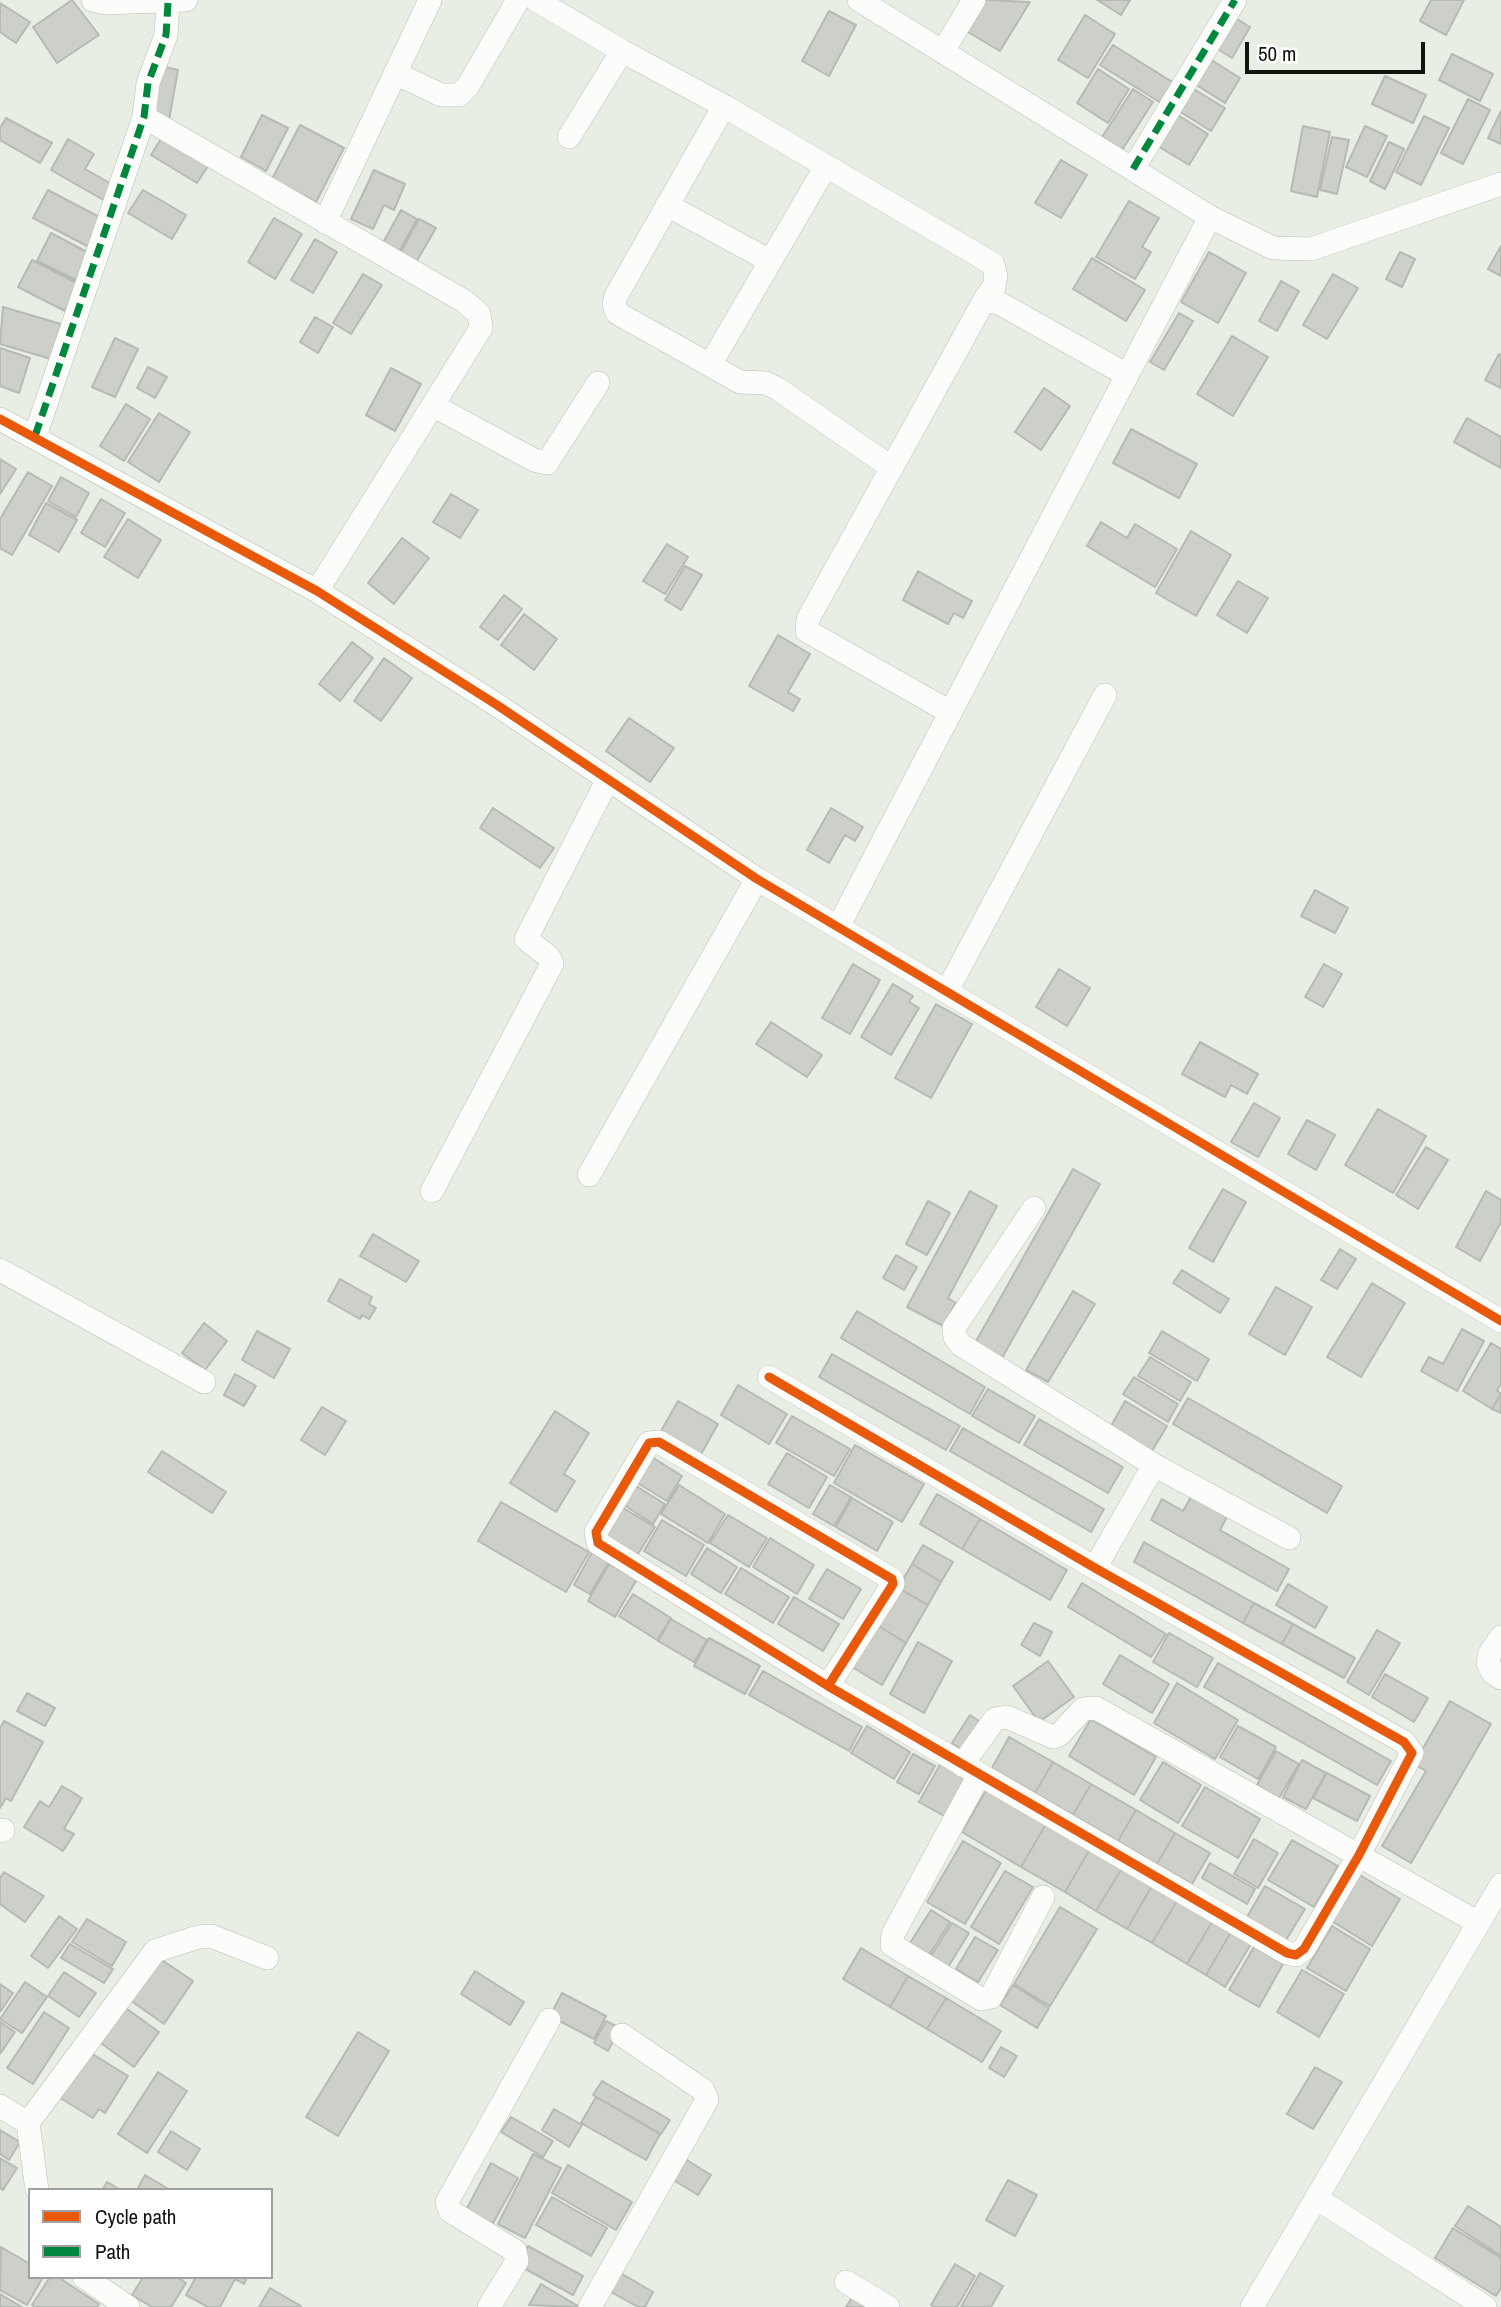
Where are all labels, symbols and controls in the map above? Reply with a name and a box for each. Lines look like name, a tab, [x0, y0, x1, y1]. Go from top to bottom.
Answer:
scale bar	[1249, 28, 1429, 72]
text: 50 m	[1258, 39, 1296, 68]
legend	[28, 2188, 273, 2279]
text: Cycle path	[95, 2202, 176, 2231]
text: Path	[95, 2237, 130, 2266]

